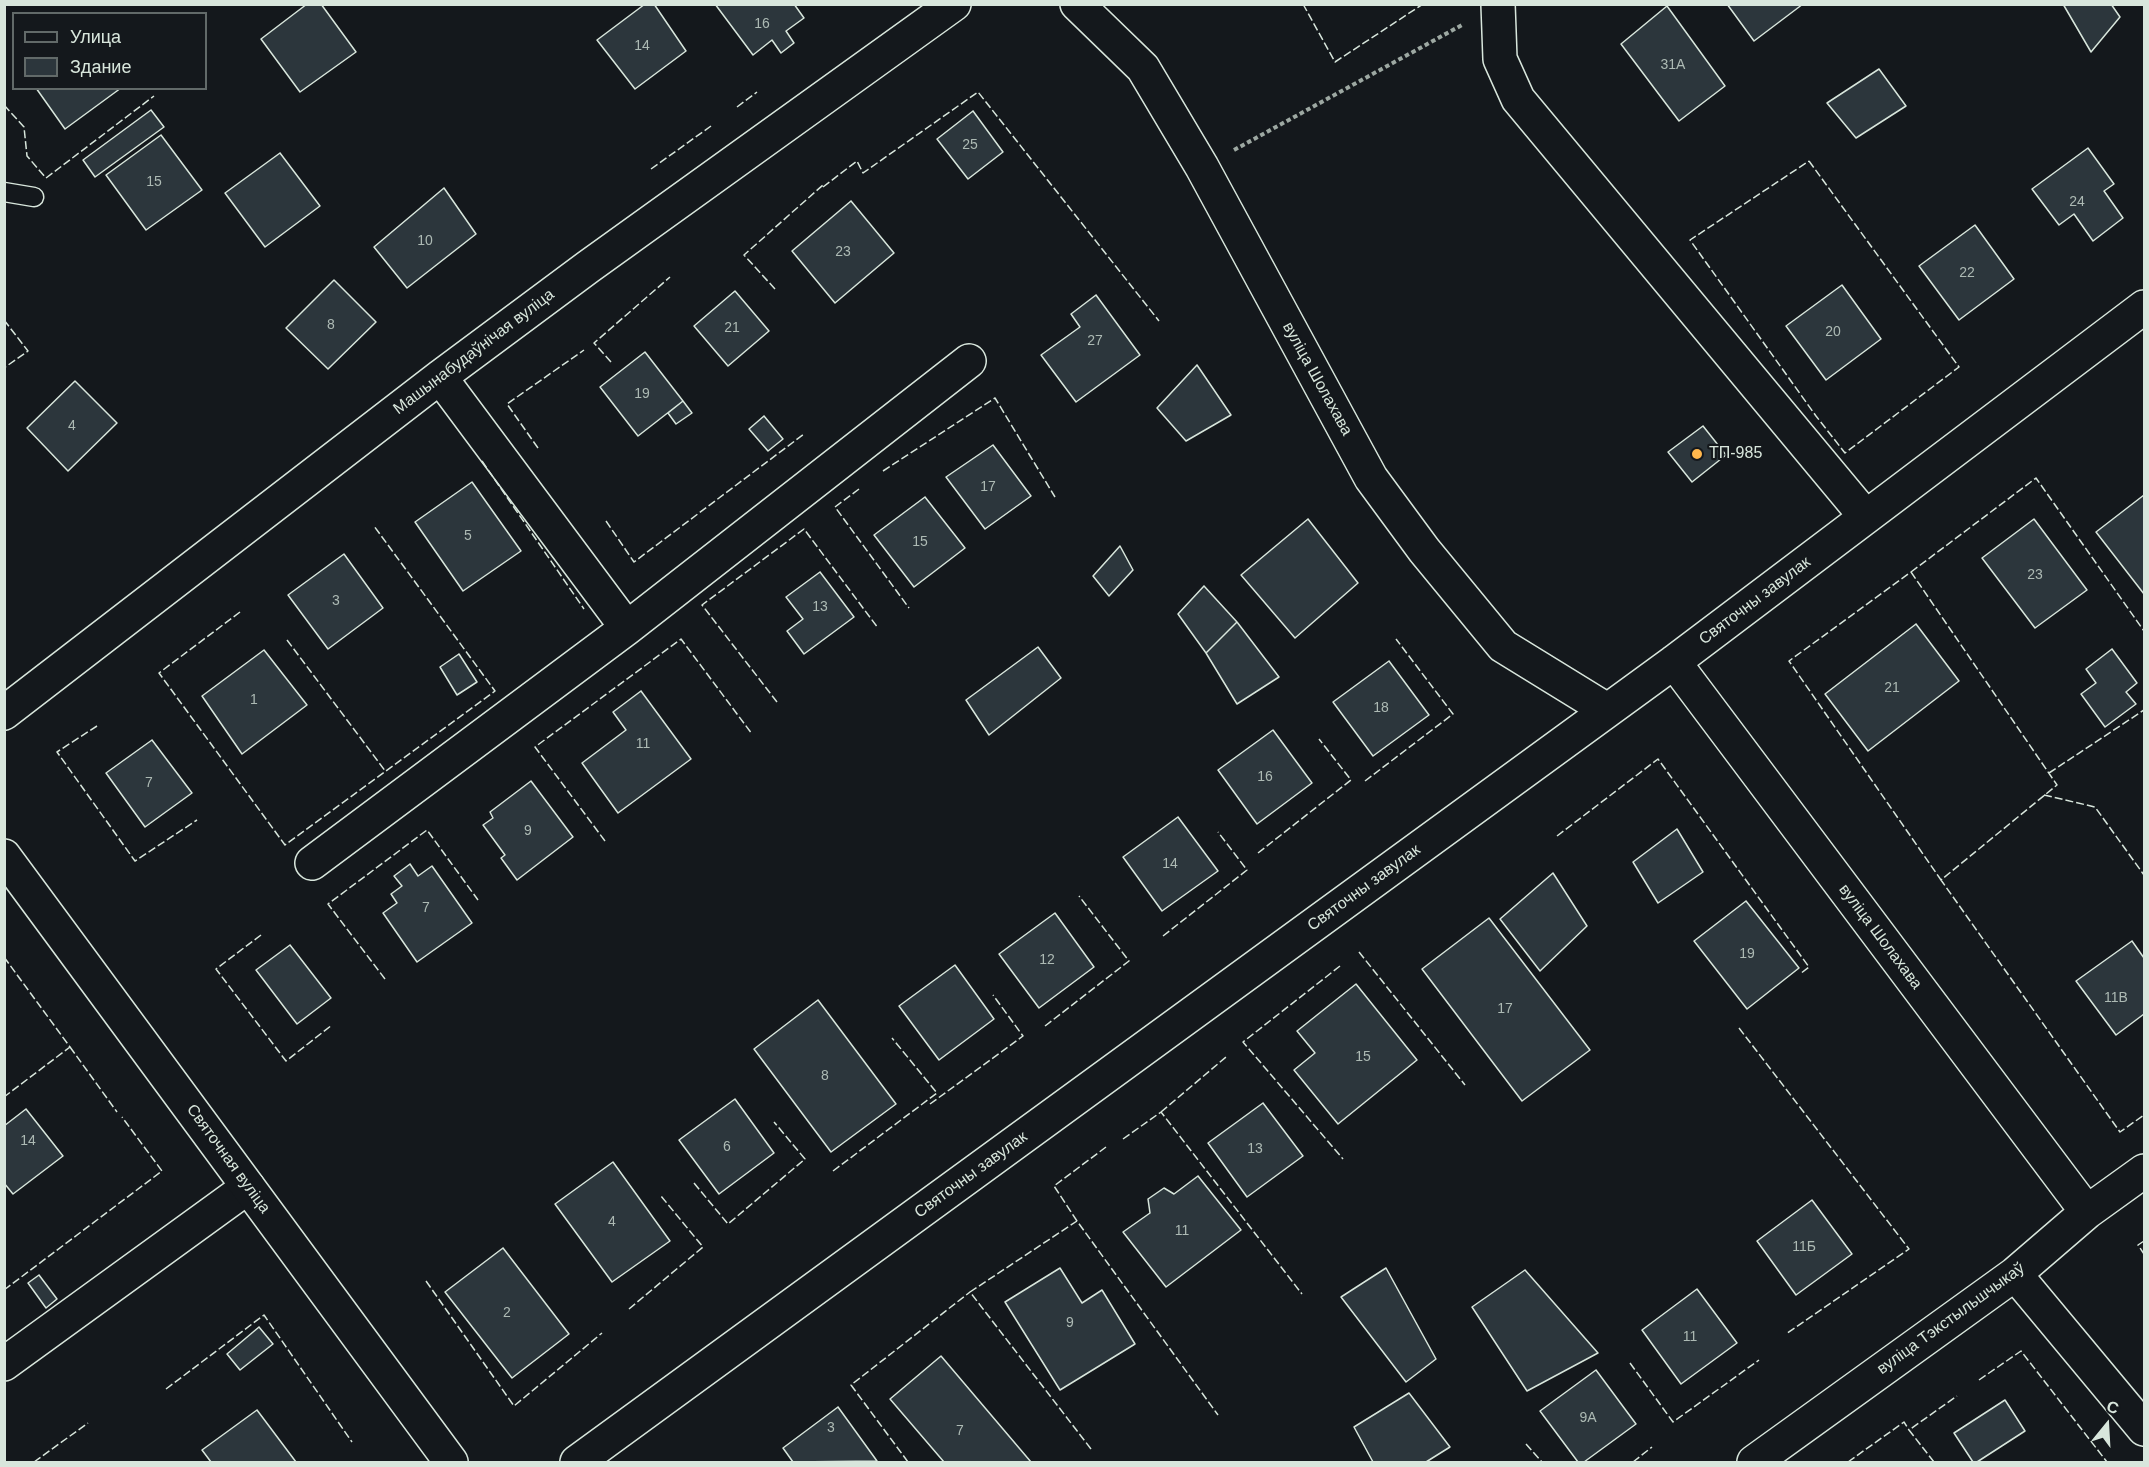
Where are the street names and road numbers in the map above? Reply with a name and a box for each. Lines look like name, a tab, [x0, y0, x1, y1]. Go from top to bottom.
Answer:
street label: Машынабудаўнічая вуліца	[390, 285, 558, 419]
street label: вуліца Шолахава	[1278, 319, 1356, 439]
street label: Святочны завулак	[1695, 553, 1815, 649]
street label: Святочны завулак	[1304, 841, 1424, 935]
street label: вуліца Шолахава	[1834, 881, 1926, 993]
street label: Святочная вуліца	[182, 1101, 274, 1217]
street label: Святочны завулак	[911, 1128, 1031, 1222]
street label: вуліца Тэкстыльшчыкаў	[1873, 1259, 2029, 1379]

